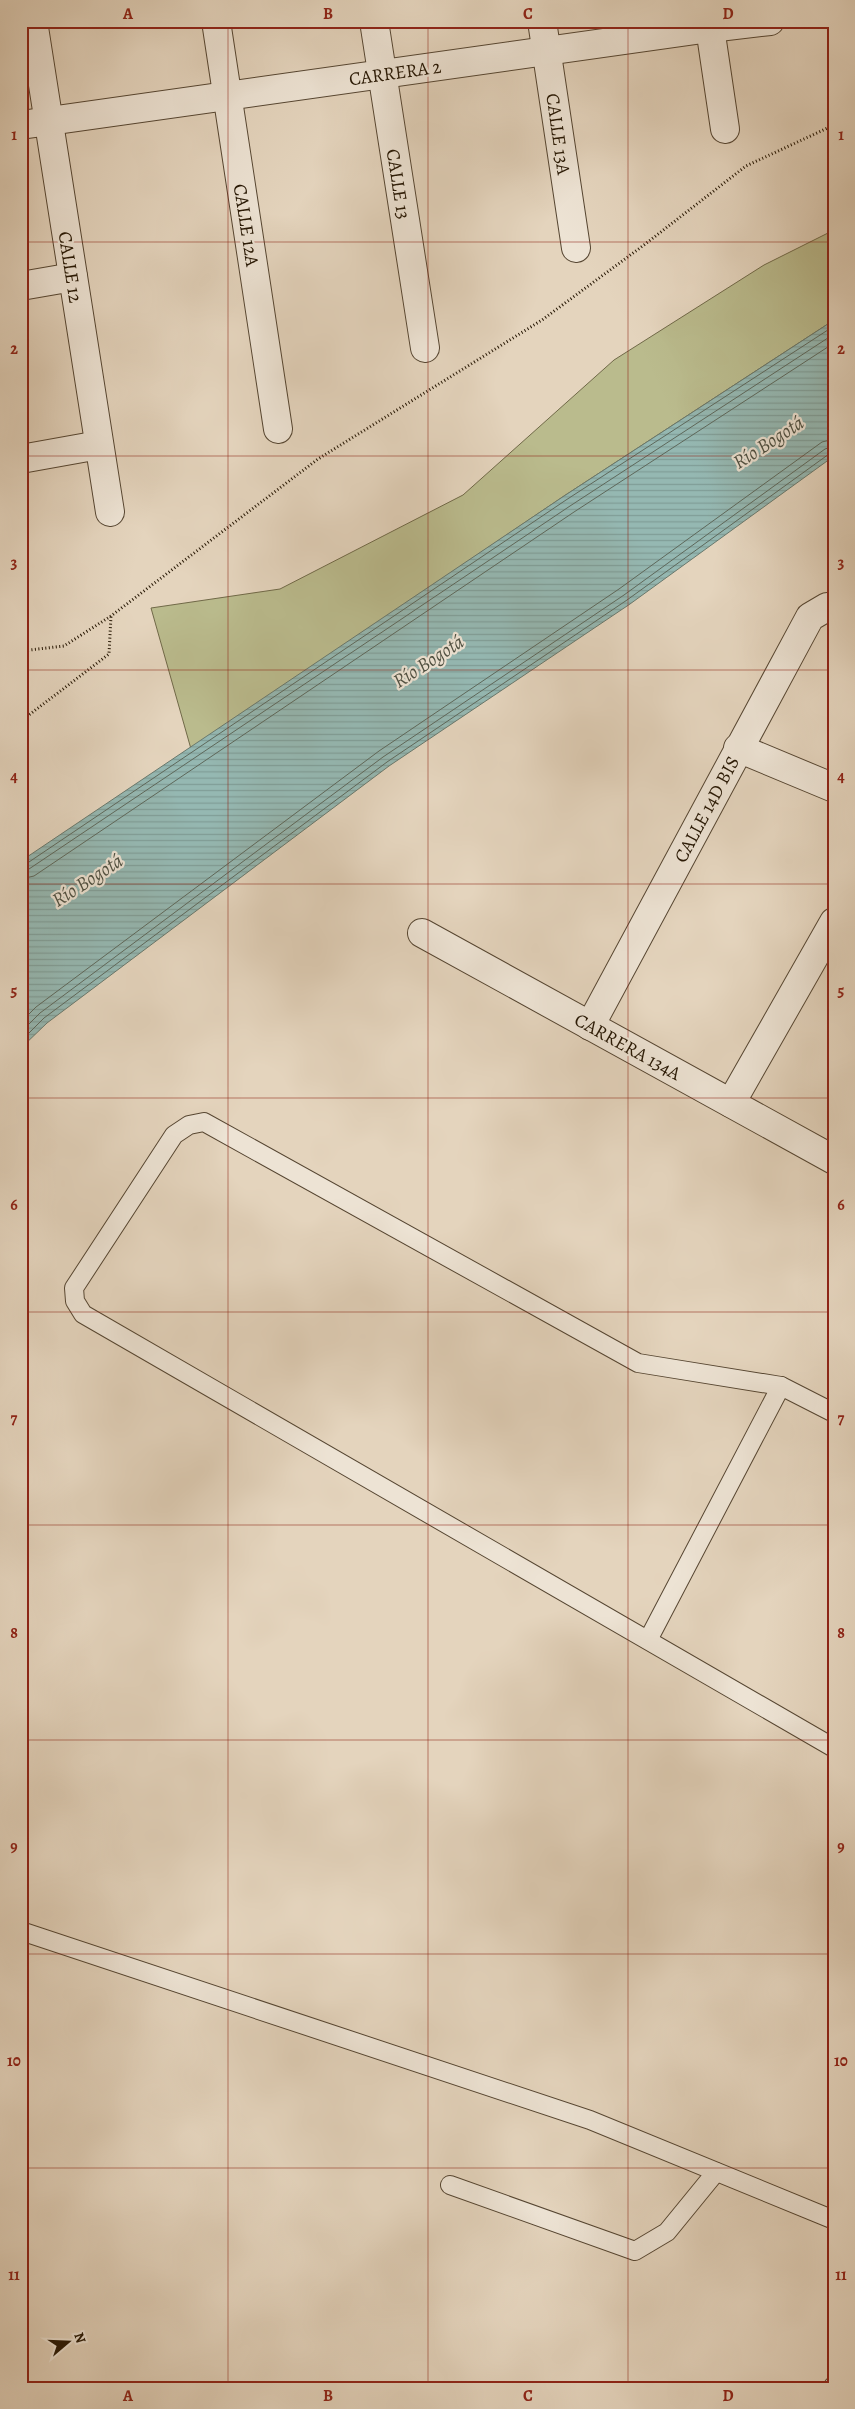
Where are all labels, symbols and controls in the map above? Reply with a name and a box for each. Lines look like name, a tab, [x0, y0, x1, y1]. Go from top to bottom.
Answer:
text: A	[122, 3, 134, 25]
text: B	[323, 3, 333, 25]
text: C	[523, 3, 533, 25]
text: D	[722, 3, 734, 25]
street label: CARRERA 2	[347, 54, 443, 92]
street label: CALLE 13A	[539, 92, 577, 177]
text: 1	[11, 124, 17, 146]
text: 1	[838, 124, 844, 146]
street label: CALLE 13	[380, 147, 416, 221]
street label: CALLE 12A	[227, 182, 265, 269]
street label: CALLE 12	[52, 230, 88, 305]
text: 2	[10, 338, 18, 360]
text: 2	[837, 338, 845, 360]
water label: Río Bogotá	[728, 409, 809, 475]
text: 3	[11, 552, 18, 574]
text: 3	[838, 552, 845, 574]
water label: Río Bogotá	[388, 628, 469, 694]
street label: CALLE 14D BIS	[668, 752, 746, 867]
text: 4	[10, 766, 18, 788]
text: 4	[837, 766, 845, 788]
water label: Río Bogotá	[47, 847, 128, 913]
text: 5	[11, 980, 18, 1002]
text: 5	[838, 980, 845, 1002]
street label: CARRERA 134A	[570, 1007, 686, 1087]
text: 6	[10, 1194, 18, 1216]
text: 6	[837, 1194, 845, 1216]
text: 7	[11, 1408, 18, 1430]
text: 7	[838, 1408, 845, 1430]
text: 8	[10, 1622, 18, 1644]
text: 8	[837, 1622, 845, 1644]
text: 9	[10, 1836, 18, 1858]
text: 9	[837, 1836, 845, 1858]
text: 10	[7, 2050, 21, 2072]
text: 10	[834, 2050, 848, 2072]
text: 11	[8, 2264, 20, 2286]
text: 11	[835, 2264, 847, 2286]
north arrow	[42, 2316, 92, 2366]
text: N	[69, 2330, 90, 2346]
text: A	[122, 2385, 134, 2407]
text: B	[323, 2385, 333, 2407]
text: C	[523, 2385, 533, 2407]
text: D	[722, 2385, 734, 2407]

